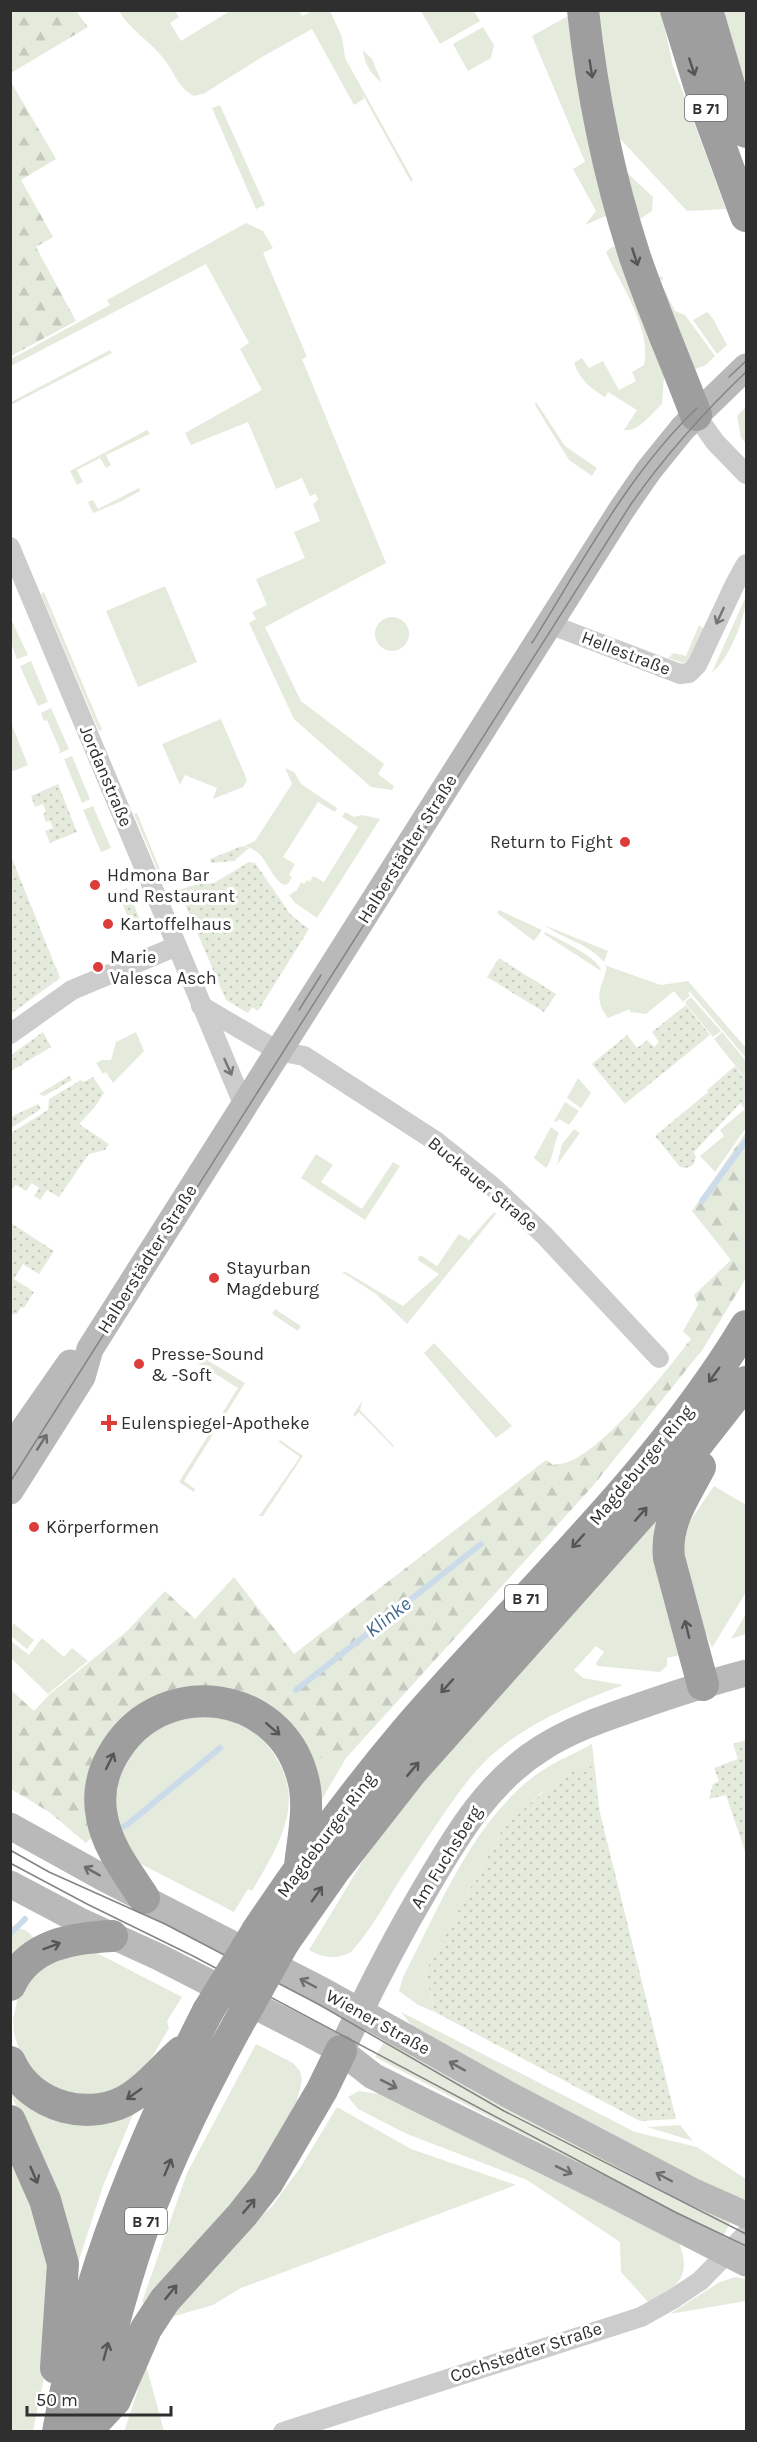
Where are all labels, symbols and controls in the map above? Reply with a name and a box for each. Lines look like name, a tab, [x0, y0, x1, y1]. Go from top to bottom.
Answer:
one-way arrow	[688, 57, 699, 76]
one-way arrow	[586, 58, 597, 78]
road number: B 71	[685, 95, 727, 121]
one-way arrow	[631, 247, 642, 266]
one-way arrow	[714, 607, 725, 625]
street label: Hellestraße	[578, 626, 674, 680]
street label: Jordanstraße	[75, 722, 137, 830]
street label: Halberstädter Straße	[352, 771, 462, 927]
place label: Return to Fight	[490, 831, 613, 853]
marker: Return to Fight	[618, 835, 632, 849]
place label: Hdmona Bar und Restaurant	[107, 864, 235, 907]
marker: Hdmona Bar und Restaurant	[88, 878, 102, 892]
place label: Kartoffelhaus	[120, 913, 232, 935]
marker: Kartoffelhaus	[101, 917, 115, 931]
place label: Marie Valesca Asch	[110, 946, 217, 989]
marker: Marie Valesca Asch	[91, 960, 105, 974]
one-way arrow	[223, 1058, 234, 1076]
street label: Buckauer Straße	[424, 1132, 542, 1236]
street label: Halberstädter Straße	[92, 1181, 202, 1337]
place label: Stayurban Magdeburg	[226, 1257, 319, 1300]
marker: Stayurban Magdeburg	[207, 1271, 221, 1285]
place label: Presse-Sound & -Soft	[151, 1343, 264, 1386]
marker: Presse-Sound & -Soft	[132, 1357, 146, 1371]
one-way arrow	[708, 1366, 721, 1382]
street label: Magdeburger Ring	[584, 1400, 698, 1530]
place label: Eulenspiegel-Apotheke	[121, 1412, 309, 1434]
marker: Eulenspiegel-Apotheke	[102, 1416, 116, 1430]
one-way arrow	[36, 1434, 48, 1451]
one-way arrow	[634, 1507, 648, 1522]
place label: Körperformen	[46, 1516, 159, 1538]
marker: Körperformen	[27, 1520, 41, 1534]
one-way arrow	[571, 1534, 585, 1549]
road number: B 71	[505, 1585, 547, 1611]
water label: Klinke	[361, 1592, 415, 1642]
one-way arrow	[680, 1619, 692, 1638]
one-way arrow	[440, 1678, 454, 1693]
one-way arrow	[265, 1722, 280, 1736]
one-way arrow	[104, 1752, 116, 1770]
one-way arrow	[407, 1761, 420, 1777]
street label: Magdeburger Ring	[272, 1768, 380, 1902]
street label: Am Fuchsberg	[406, 1801, 486, 1913]
one-way arrow	[83, 1865, 101, 1876]
one-way arrow	[311, 1887, 323, 1903]
one-way arrow	[42, 1940, 61, 1951]
one-way arrow	[299, 1977, 317, 1988]
street label: Wiener Straße	[322, 1984, 434, 2060]
one-way arrow	[449, 2060, 467, 2071]
one-way arrow	[380, 2078, 397, 2090]
one-way arrow	[126, 2088, 142, 2101]
one-way arrow	[163, 2158, 174, 2176]
one-way arrow	[29, 2165, 40, 2183]
one-way arrow	[555, 2165, 573, 2177]
one-way arrow	[656, 2171, 673, 2183]
one-way arrow	[243, 2198, 256, 2214]
road number: B 71	[125, 2208, 167, 2234]
one-way arrow	[165, 2284, 178, 2300]
street label: Cochstedter Straße	[447, 2317, 605, 2387]
one-way arrow	[101, 2342, 112, 2361]
scale bar	[27, 2379, 171, 2417]
text: 50 m	[36, 2389, 78, 2411]

